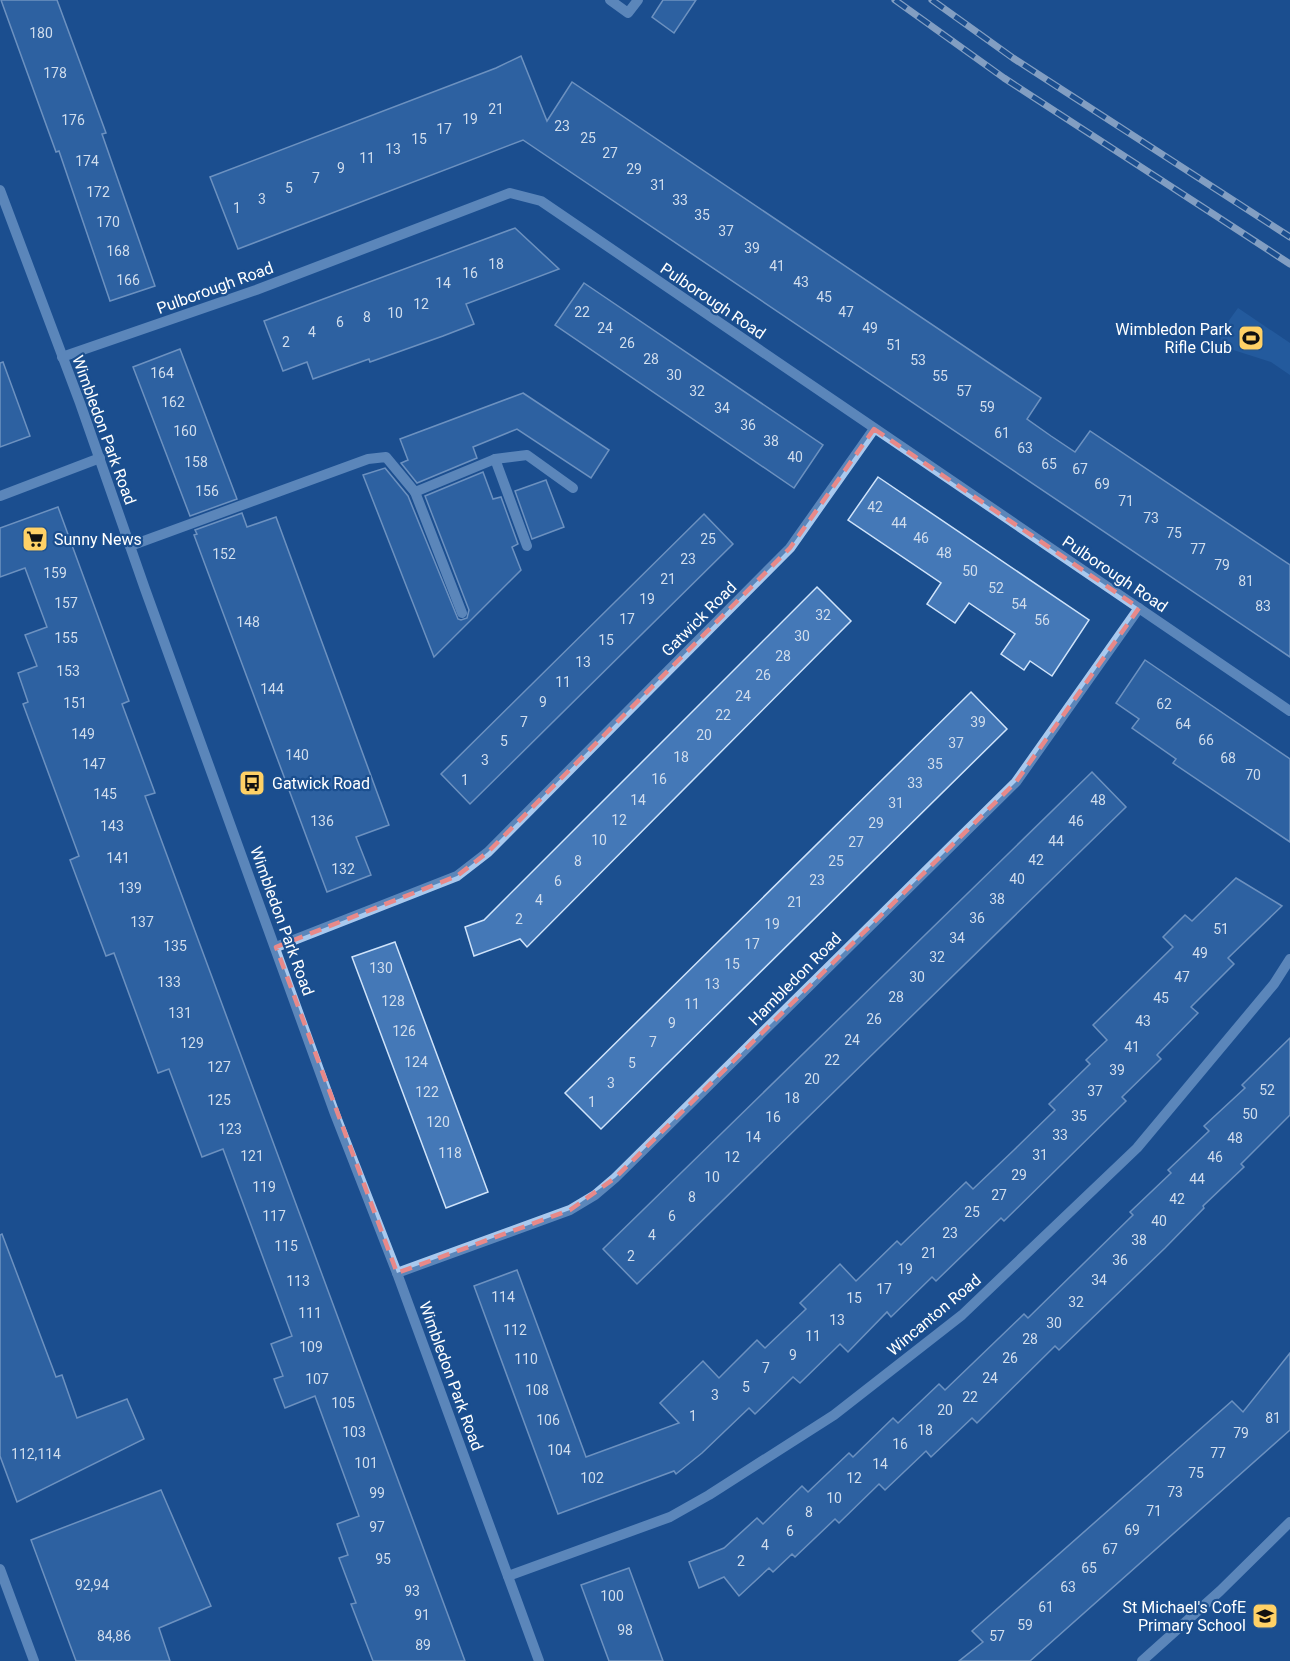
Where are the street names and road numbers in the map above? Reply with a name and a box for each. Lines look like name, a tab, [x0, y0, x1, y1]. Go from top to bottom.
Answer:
street label: Pulborough Road	[154, 258, 276, 318]
street label: Pulborough Road	[657, 259, 769, 343]
street label: Wimbledon Park Road	[68, 353, 140, 507]
street label: Pulborough Road	[1059, 532, 1171, 616]
street label: Gatwick Road	[658, 578, 740, 660]
street label: Wimbledon Park Road	[246, 844, 318, 998]
street label: Hambledon Road	[745, 929, 845, 1029]
street label: Wincanton Road	[883, 1270, 985, 1360]
street label: Wimbledon Park Road	[415, 1299, 487, 1453]

